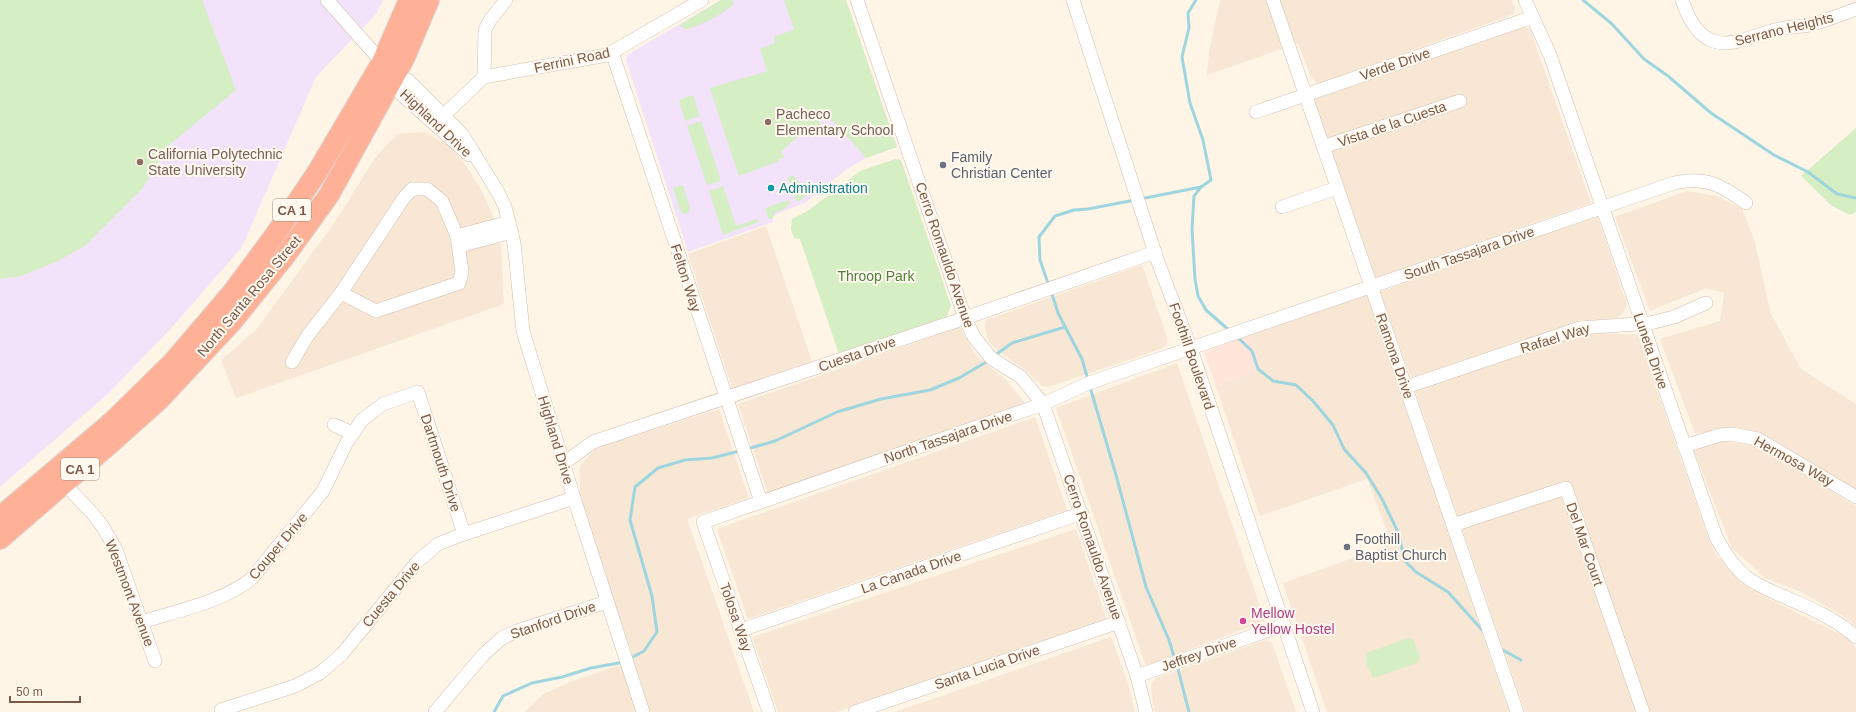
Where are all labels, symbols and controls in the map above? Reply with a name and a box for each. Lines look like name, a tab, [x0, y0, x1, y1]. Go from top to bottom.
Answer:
street label: Serrano Heights	[1733, 9, 1835, 49]
street label: Ferrini Road	[533, 44, 611, 76]
street label: Verde Drive	[1358, 44, 1432, 83]
street label: Highland Drive	[397, 86, 475, 160]
street label: Vista de la Cuesta	[1336, 98, 1448, 150]
place label: Pacheco Elementary School	[776, 106, 894, 138]
marker: Pacheco Elementary School	[763, 117, 773, 127]
place label: California Polytechnic State University	[148, 146, 283, 178]
place label: Family Christian Center	[951, 149, 1052, 181]
marker: California Polytechnic State University	[135, 157, 145, 167]
marker: Family Christian Center	[938, 160, 948, 170]
place label: Administration	[779, 180, 868, 196]
street label: Cerro Romauldo Avenue	[913, 180, 978, 330]
marker: Administration	[766, 183, 776, 193]
road number: CA 1	[273, 199, 311, 221]
street label: South Tassajara Drive	[1402, 223, 1536, 283]
street label: North Santa Rosa Street	[194, 232, 304, 360]
street label: Felton Way	[668, 242, 704, 314]
park label: Throop Park	[837, 268, 916, 284]
street label: Foothill Boulevard	[1166, 300, 1218, 412]
street label: Ramona Drive	[1373, 311, 1417, 401]
street label: Luneta Drive	[1631, 311, 1672, 391]
street label: Rafael Way	[1518, 320, 1592, 356]
street label: Cuesta Drive	[816, 333, 898, 375]
street label: Highland Drive	[535, 394, 577, 486]
street label: North Tassajara Drive	[882, 407, 1014, 466]
street label: Dartmouth Drive	[418, 412, 464, 514]
street label: Hermosa Way	[1752, 433, 1836, 489]
road number: CA 1	[61, 458, 99, 480]
street label: Cerro Romauldo Avenue	[1061, 472, 1126, 622]
street label: Del Mar Court	[1563, 500, 1607, 588]
street label: Couper Drive	[245, 509, 311, 583]
place label: Foothill Baptist Church	[1355, 531, 1447, 563]
street label: Westmont Avenue	[102, 537, 158, 649]
marker: Foothill Baptist Church	[1342, 542, 1352, 552]
street label: La Canada Drive	[859, 547, 963, 597]
street label: Cuesta Drive	[359, 558, 423, 630]
street label: Tolosa Way	[717, 580, 755, 654]
street label: Stanford Drive	[508, 598, 598, 642]
place label: Mellow Yellow Hostel	[1251, 605, 1335, 637]
marker: Mellow Yellow Hostel	[1238, 616, 1248, 626]
street label: Jeffrey Drive	[1159, 634, 1239, 674]
street label: Santa Lucia Drive	[932, 641, 1042, 693]
scale bar	[10, 678, 80, 704]
text: 50 m	[16, 685, 43, 699]

